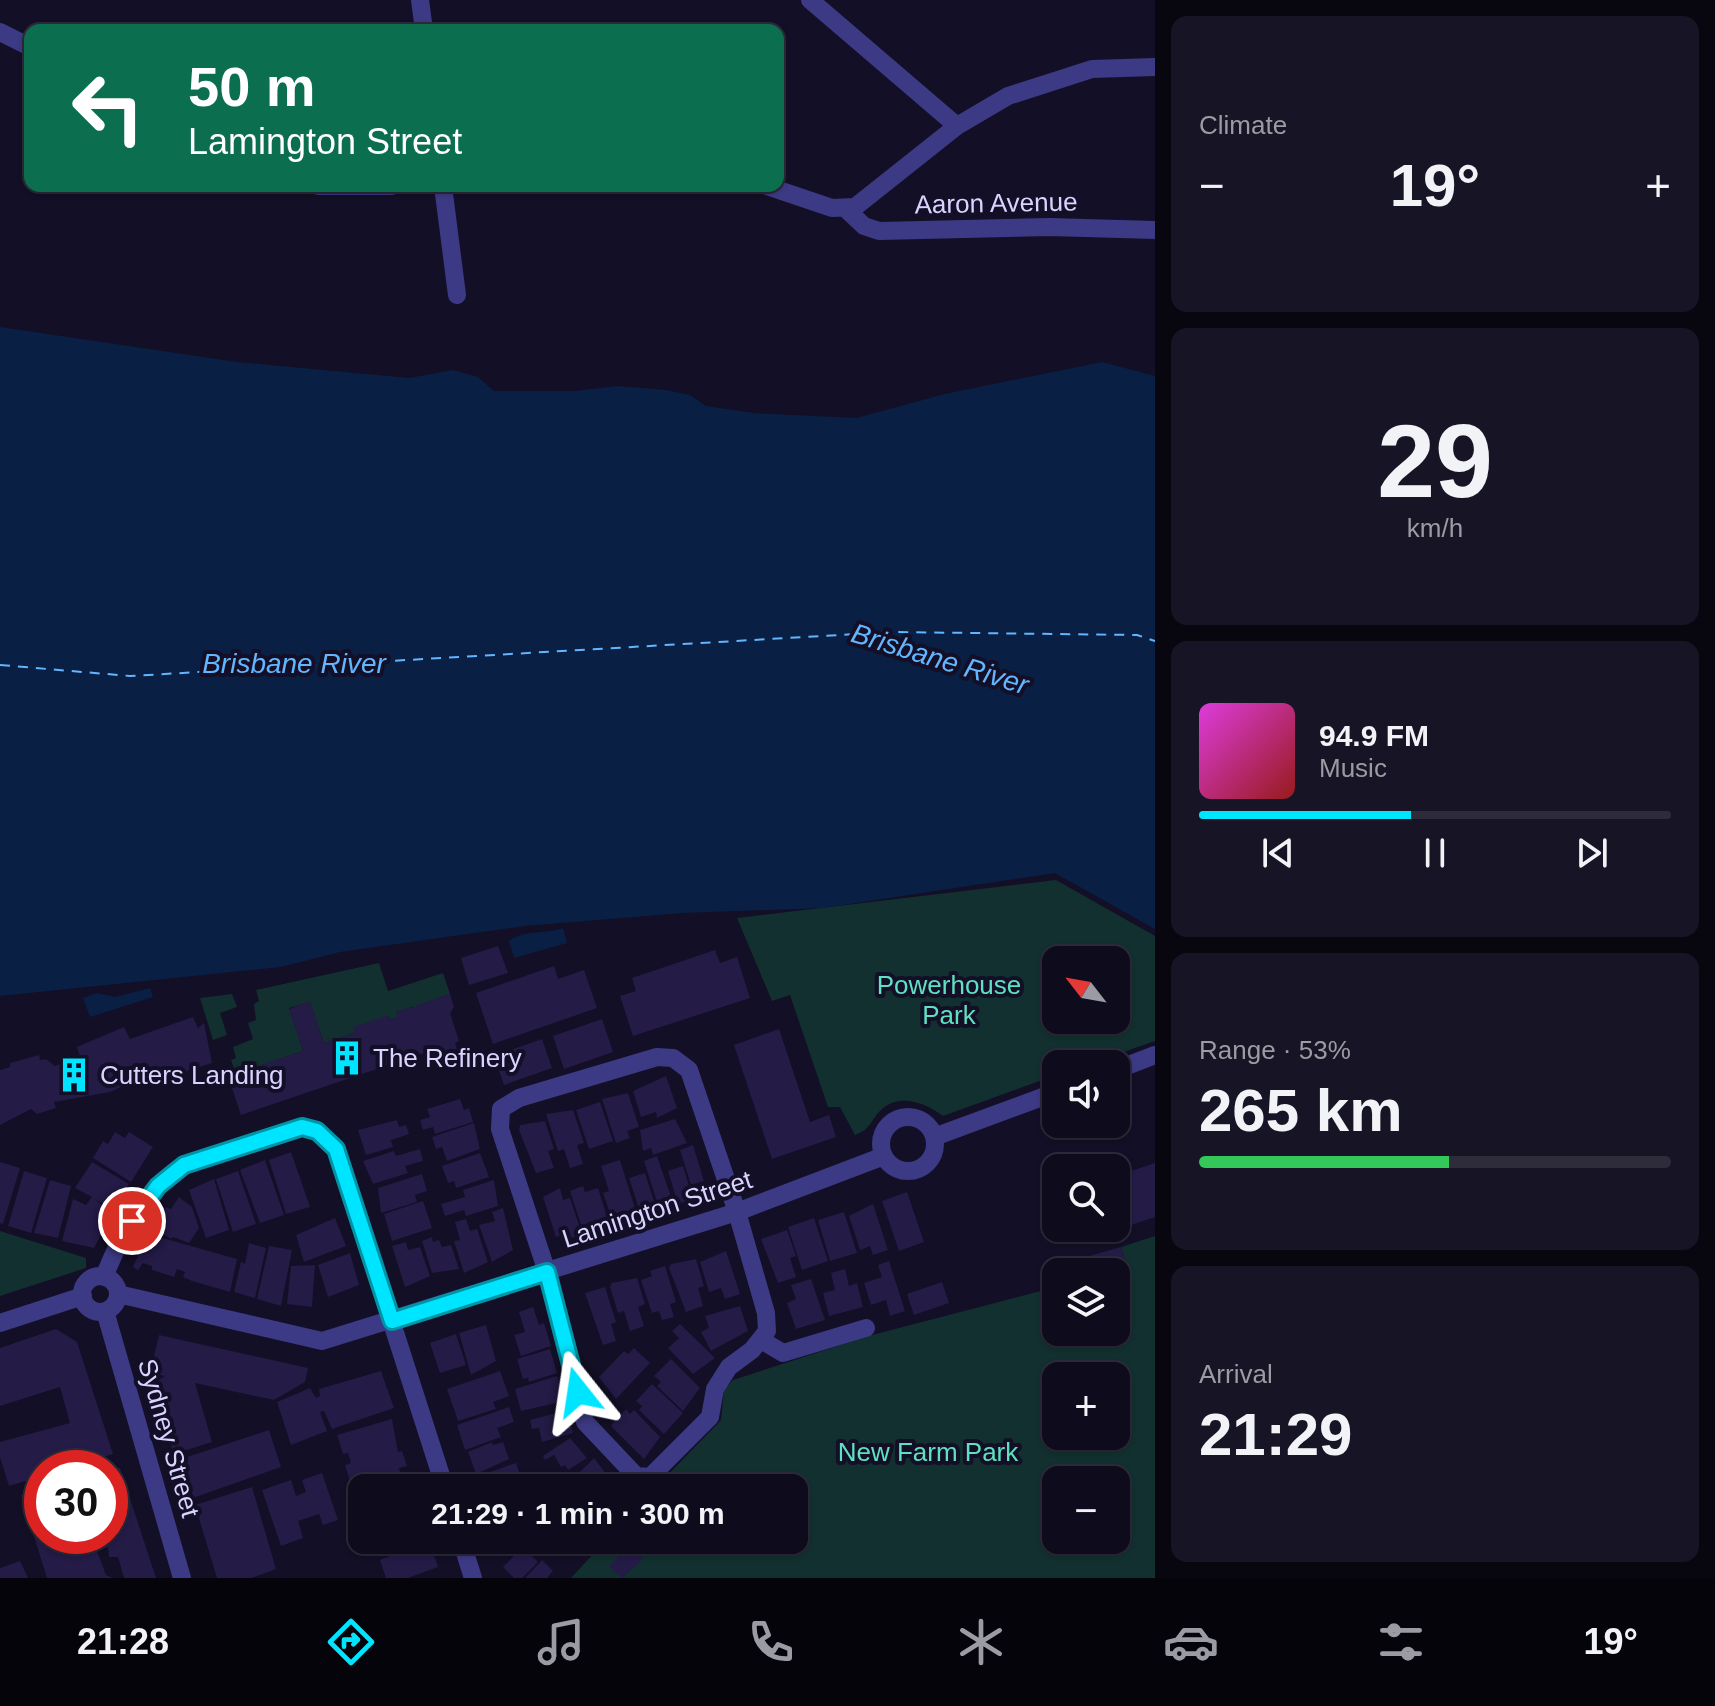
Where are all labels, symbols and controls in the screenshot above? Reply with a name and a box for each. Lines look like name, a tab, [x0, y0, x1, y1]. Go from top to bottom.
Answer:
text: 50 m	[188, 55, 316, 118]
icon: left	[56, 56, 160, 160]
text: Climate	[1199, 110, 1287, 140]
text: Lamington Street	[188, 121, 462, 162]
text: 19°	[1390, 152, 1480, 219]
text: −	[1199, 161, 1225, 210]
text: +	[1645, 161, 1671, 210]
street label: Aaron Avenue	[914, 187, 1078, 219]
text: 29	[1377, 403, 1493, 519]
text: km/h	[1407, 513, 1463, 543]
water label: Brisbane River	[848, 617, 1034, 701]
water label: Brisbane River	[202, 648, 387, 679]
text: 94.9 FM	[1319, 719, 1429, 752]
text: Music	[1319, 753, 1387, 783]
icon: previous	[1256, 831, 1300, 875]
icon: pause	[1413, 831, 1457, 875]
icon: next	[1570, 831, 1614, 875]
north arrow	[1042, 946, 1130, 1034]
map controls	[1042, 946, 1130, 1554]
park label: Powerhouse Park	[877, 970, 1021, 1030]
text: Range · 53%	[1199, 1035, 1351, 1065]
building icon: The Refinery	[328, 1039, 366, 1077]
place label: The Refinery	[373, 1043, 522, 1073]
button: sound	[1042, 1050, 1130, 1138]
building icon: Cutters Landing	[55, 1056, 93, 1094]
place label: Cutters Landing	[100, 1060, 284, 1090]
text: 265 km	[1199, 1077, 1403, 1144]
button: search	[1042, 1154, 1130, 1242]
street label: Lamington Street	[558, 1164, 757, 1254]
pin	[98, 1187, 166, 1255]
icon: arrive	[110, 1199, 154, 1243]
button: layers	[1042, 1258, 1130, 1346]
position arrow	[536, 1350, 620, 1434]
street label: Sydney Street	[132, 1355, 206, 1521]
text: Arrival	[1199, 1359, 1273, 1389]
button: +	[1042, 1362, 1130, 1450]
text: 21:29	[1199, 1401, 1352, 1468]
park label: New Farm Park	[838, 1437, 1019, 1467]
speed limit sign: 30	[24, 1450, 128, 1554]
button: −	[1042, 1466, 1130, 1554]
text: 21:29 · 1 min · 300 m	[431, 1497, 725, 1530]
icon: directions	[323, 1614, 379, 1670]
icon: music	[533, 1614, 589, 1670]
icon: phone	[743, 1614, 799, 1670]
icon: climate	[953, 1614, 1009, 1670]
icon: car	[1163, 1614, 1219, 1670]
icon: filters	[1373, 1614, 1429, 1670]
text: 21:28	[77, 1621, 169, 1662]
text: 19°	[1583, 1621, 1638, 1662]

